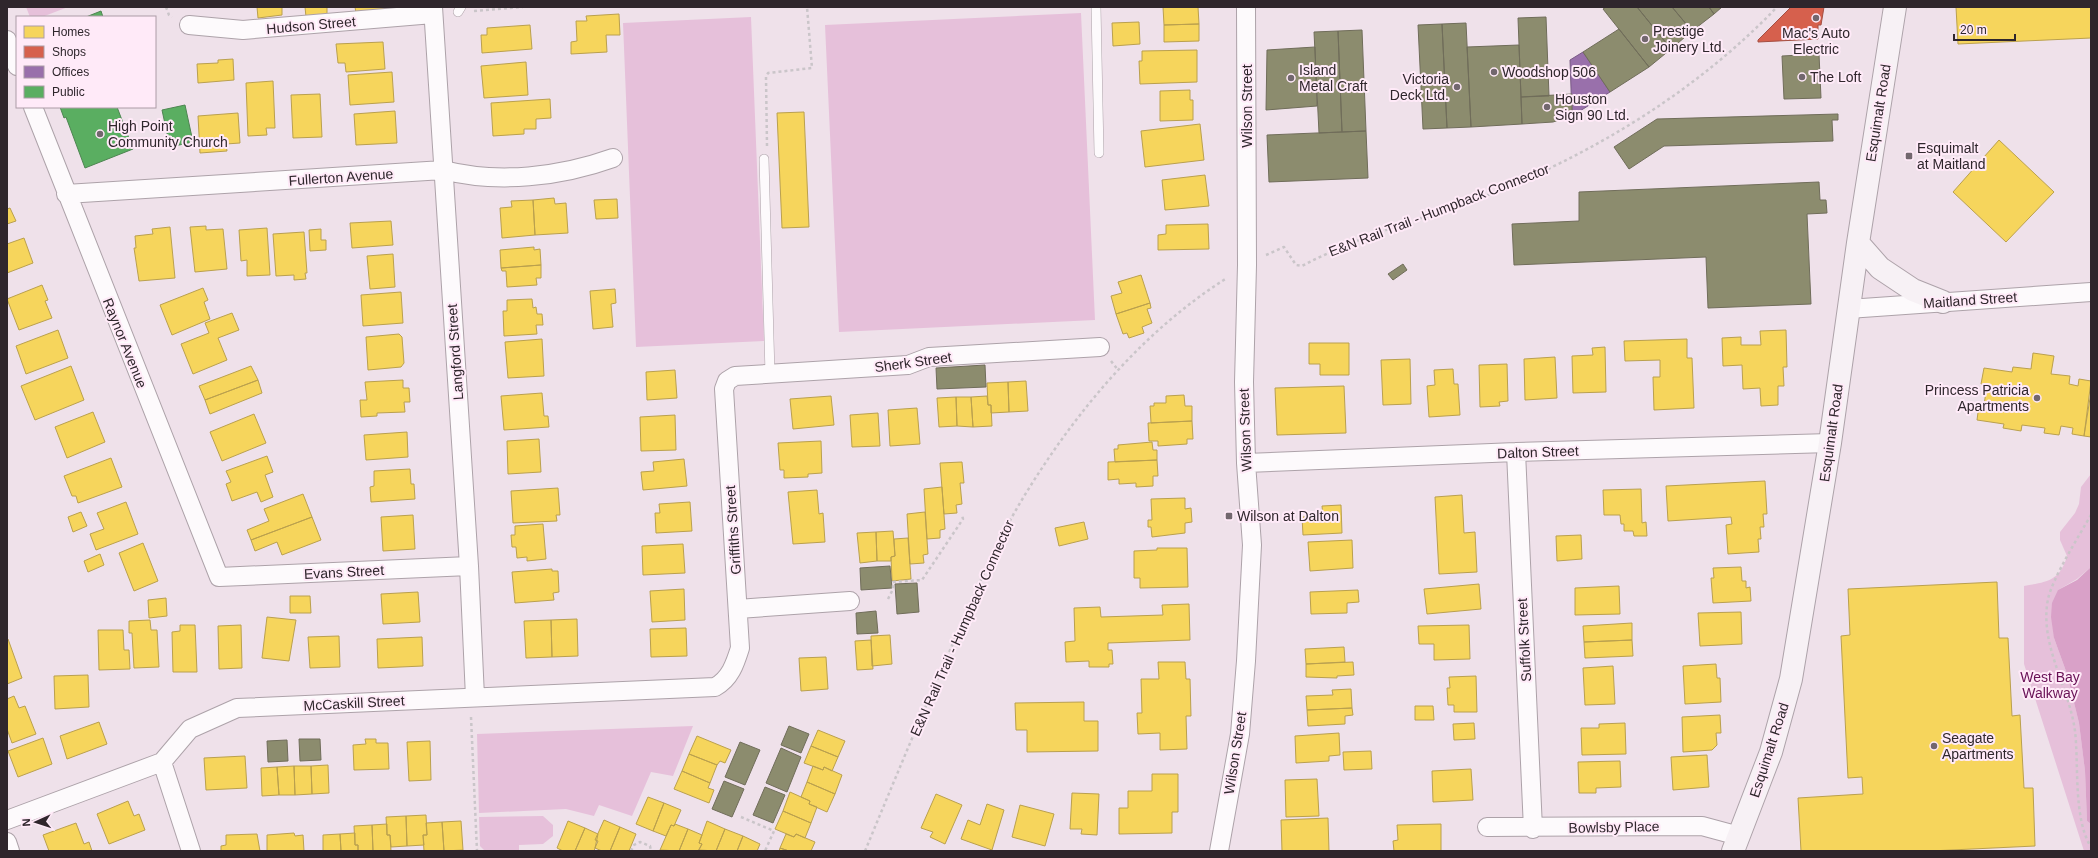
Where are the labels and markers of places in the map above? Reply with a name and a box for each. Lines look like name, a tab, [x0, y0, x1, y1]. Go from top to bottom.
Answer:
marker: Mac's Auto Electric	[1811, 13, 1821, 23]
place label: Prestige Joinery Ltd.	[1653, 23, 1725, 55]
place label: Mac's Auto Electric	[1782, 25, 1850, 57]
marker: Prestige Joinery Ltd.	[1640, 34, 1650, 44]
place label: Island Metal Craft	[1299, 62, 1368, 94]
place label: Woodshop 506	[1502, 64, 1596, 80]
marker: Woodshop 506	[1489, 67, 1499, 77]
place label: The Loft	[1810, 69, 1861, 85]
place label: Victoria Deck Ltd.	[1390, 71, 1449, 103]
marker: The Loft	[1797, 72, 1807, 82]
marker: Island Metal Craft	[1286, 73, 1296, 83]
marker: Victoria Deck Ltd.	[1452, 82, 1462, 92]
place label: Houston Sign 90 Ltd.	[1555, 91, 1630, 123]
marker: Houston Sign 90 Ltd.	[1542, 102, 1552, 112]
place label: High Point Community Church	[108, 118, 228, 150]
marker: High Point Community Church	[95, 129, 105, 139]
place label: Esquimalt at Maitland	[1917, 140, 1985, 172]
marker: Esquimalt at Maitland	[1904, 151, 1914, 161]
place label: Princess Patricia Apartments	[1925, 382, 2029, 414]
marker: Princess Patricia Apartments	[2032, 393, 2042, 403]
place label: Wilson at Dalton	[1237, 508, 1339, 524]
marker: Wilson at Dalton	[1224, 511, 1234, 521]
place label: Seagate Apartments	[1942, 730, 2014, 762]
marker: Seagate Apartments	[1929, 741, 1939, 751]

